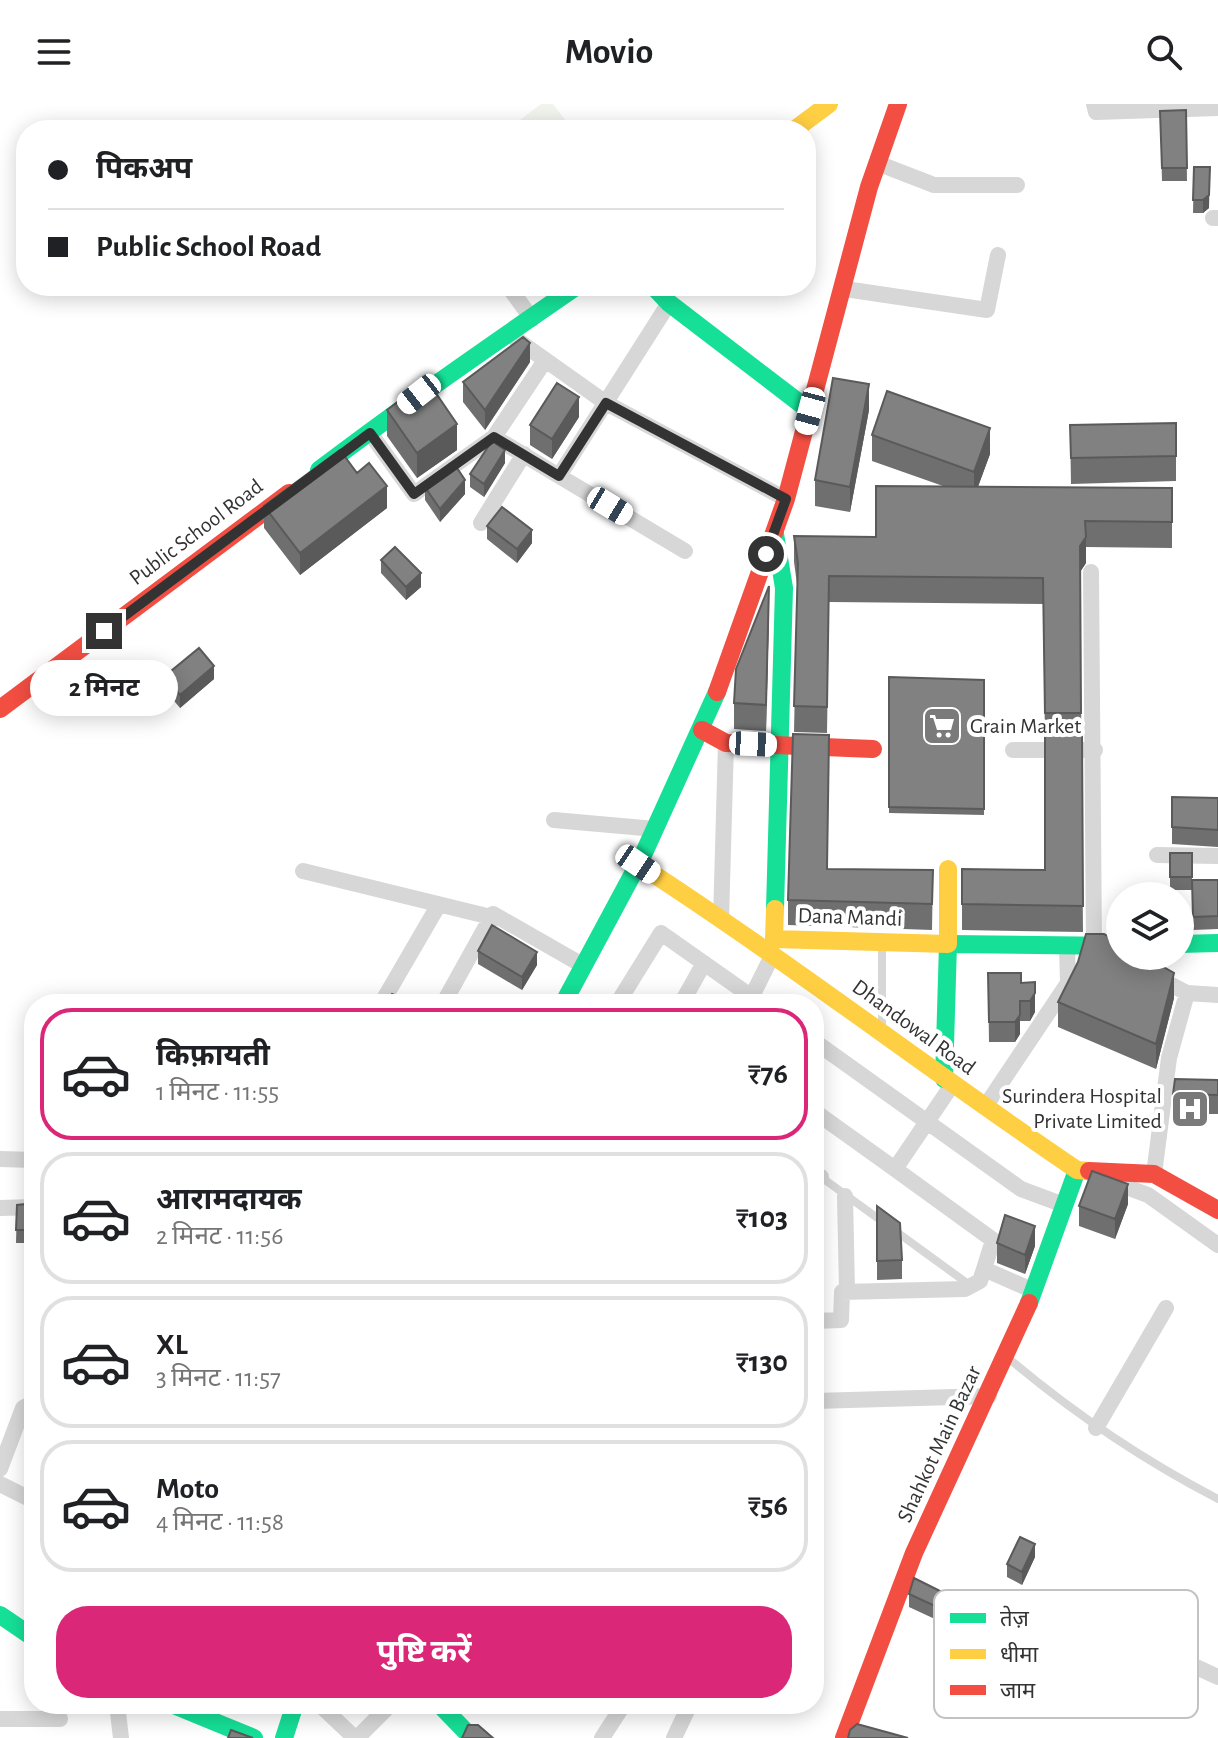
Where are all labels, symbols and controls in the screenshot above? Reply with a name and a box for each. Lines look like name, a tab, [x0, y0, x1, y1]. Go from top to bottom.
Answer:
icon: menu	[32, 30, 76, 74]
icon: search	[1142, 30, 1186, 74]
text: Movio	[565, 34, 653, 70]
text: पिकअप	[96, 154, 192, 184]
text: Public School Road	[96, 232, 321, 262]
car	[393, 370, 445, 418]
car	[792, 385, 828, 437]
street label: Public School Road	[125, 475, 267, 589]
car	[583, 483, 637, 529]
route start	[748, 536, 784, 572]
route end	[86, 613, 122, 649]
callout: 2 मिनट	[30, 659, 178, 715]
text: 2 मिनट	[69, 675, 139, 701]
supermarket icon: Grain Market	[921, 705, 963, 747]
place label: Grain Market	[970, 715, 1081, 737]
car	[728, 731, 778, 757]
car	[611, 841, 665, 887]
map controls	[1106, 882, 1194, 970]
button: layers	[1106, 882, 1194, 970]
street label: Dana Mandi	[797, 904, 903, 930]
street label: Dhandowal Road	[848, 975, 980, 1079]
icon: car	[60, 1038, 132, 1110]
text: किफ़ायती	[156, 1041, 270, 1071]
text: ₹76	[748, 1059, 788, 1089]
text: 1 मिनट · 11:55	[156, 1079, 279, 1105]
place label: Surindera Hospital Private Limited	[1002, 1085, 1162, 1132]
hospital icon: Surindera Hospital Private Limited	[1169, 1088, 1211, 1130]
icon: car	[60, 1182, 132, 1254]
text: आरामदायक	[156, 1185, 302, 1215]
text: ₹103	[736, 1203, 788, 1233]
text: 2 मिनट · 11:56	[156, 1223, 283, 1249]
icon: car	[60, 1326, 132, 1398]
text: XL	[156, 1330, 188, 1360]
text: ₹130	[736, 1347, 788, 1377]
street label: Shahkot Main Bazar	[893, 1362, 985, 1526]
text: 3 मिनट · 11:57	[156, 1365, 281, 1391]
icon: car	[60, 1470, 132, 1542]
text: Moto	[156, 1474, 219, 1504]
text: ₹56	[748, 1491, 788, 1521]
text: 4 मिनट · 11:58	[156, 1509, 284, 1535]
legend	[934, 1590, 1198, 1718]
text: तेज़	[1000, 1605, 1030, 1630]
button: पुष्टि करें	[56, 1606, 792, 1698]
text: धीमा	[1000, 1642, 1038, 1666]
text: जाम	[1000, 1680, 1036, 1702]

